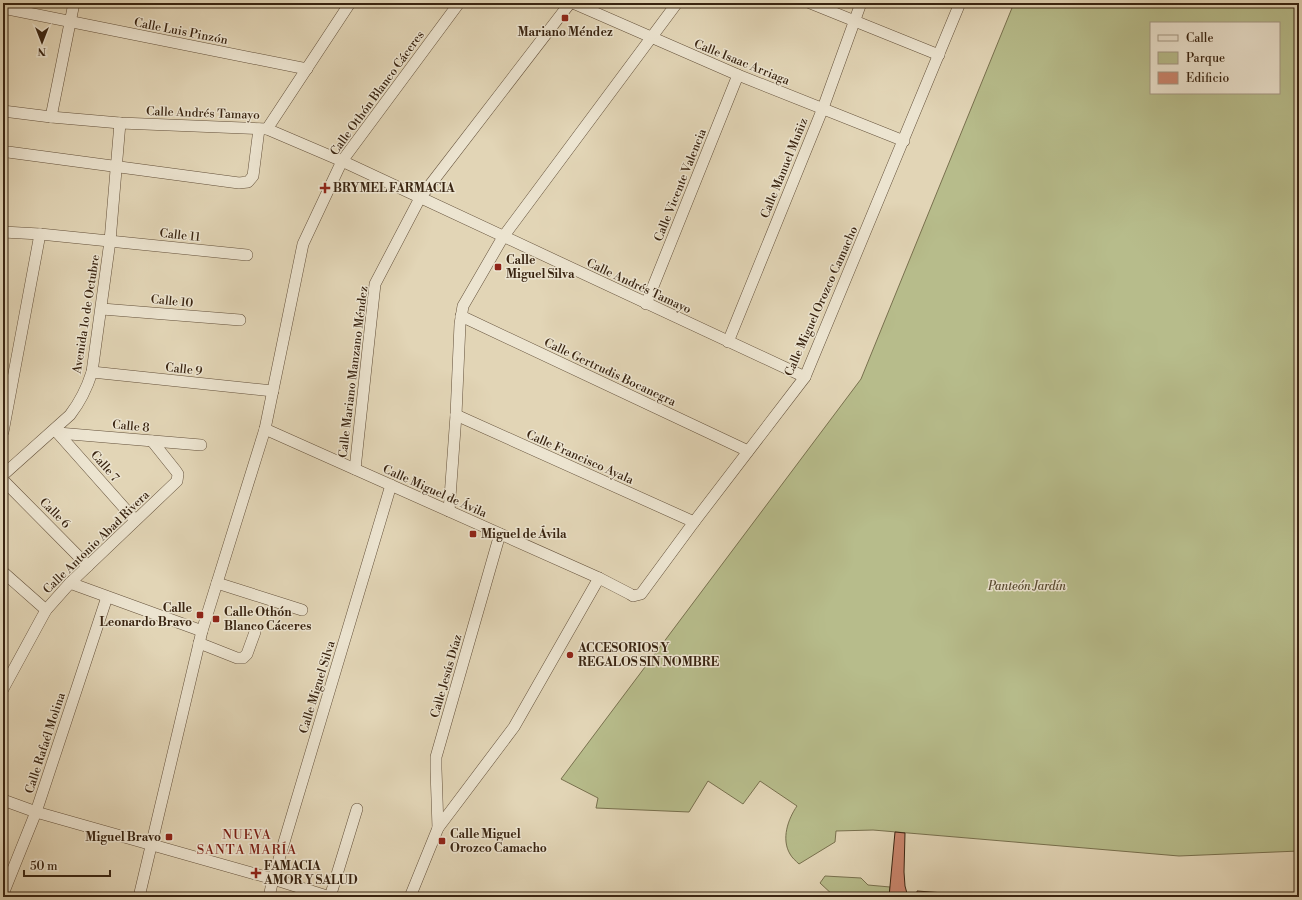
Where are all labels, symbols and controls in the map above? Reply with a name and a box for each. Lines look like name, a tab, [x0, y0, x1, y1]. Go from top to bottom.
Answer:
marker: Mariano Méndez	[560, 13, 570, 23]
street label: Calle Luis Pinzón	[133, 15, 229, 48]
north arrow	[22, 22, 62, 62]
legend	[1150, 22, 1280, 94]
place label: Mariano Méndez	[517, 25, 613, 40]
street label: Calle Othón Blanco Cáceres	[327, 28, 428, 159]
text: Calle	[1186, 31, 1213, 46]
street label: Calle Isaac Arriaga	[692, 36, 793, 89]
text: N	[37, 44, 46, 58]
text: Parque	[1186, 51, 1225, 66]
text: Edificio	[1186, 71, 1229, 86]
street label: Calle Andrés Tamayo	[146, 104, 260, 123]
street label: Calle Manuel Muñiz	[757, 116, 812, 221]
street label: Calle Vicente Valencia	[651, 126, 710, 244]
place label: BRYMEL FARMACIA	[333, 181, 455, 196]
marker: BRYMEL FARMACIA	[320, 183, 330, 193]
street label: Calle Miguel Orozco Camacho	[782, 224, 861, 379]
street label: Calle 11	[159, 226, 202, 245]
place label: Calle Miguel Silva	[506, 253, 575, 282]
street label: Avenida 1o de Octubre	[70, 254, 103, 376]
street label: Calle Andrés Tamayo	[584, 256, 694, 317]
marker: Calle Miguel Silva	[493, 262, 503, 272]
street label: Calle Mariano Manzano Méndez	[336, 285, 372, 459]
street label: Calle 10	[150, 292, 194, 311]
street label: Calle Gertrudis Bocanegra	[541, 335, 679, 410]
street label: Calle 9	[165, 360, 203, 379]
street label: Calle 8	[112, 417, 150, 436]
street label: Calle Francisco Ayala	[524, 427, 637, 488]
street label: Calle 7	[87, 448, 122, 485]
street label: Calle Miguel de Ávila	[380, 460, 491, 522]
street label: Calle Antonio Abad Rivera	[40, 487, 153, 597]
street label: Calle 6	[36, 495, 73, 532]
place label: Miguel de Ávila	[481, 525, 567, 542]
marker: Miguel de Ávila	[468, 529, 478, 539]
park label: Panteón Jardín	[987, 579, 1066, 594]
place label: Calle Leonardo Bravo	[100, 601, 193, 630]
place label: Calle Othón Blanco Cáceres	[224, 605, 311, 634]
marker: Calle Leonardo Bravo	[195, 610, 205, 620]
marker: Calle Othón Blanco Cáceres	[211, 614, 221, 624]
street label: Calle Jesús Díaz	[427, 632, 466, 720]
street label: Calle Miguel Silva	[296, 638, 339, 735]
place label: ACCESORIOS Y REGALOS SIN NOMBRE	[577, 641, 719, 670]
marker: ACCESORIOS Y REGALOS SIN NOMBRE	[565, 650, 575, 660]
street label: Calle Rafaél Molina	[22, 690, 69, 795]
district label: NUEVA SANTA MARÍA	[197, 827, 297, 858]
place label: Calle Miguel Orozco Camacho	[450, 827, 547, 856]
place label: Miguel Bravo	[85, 830, 161, 845]
marker: Miguel Bravo	[164, 832, 174, 842]
marker: Calle Miguel Orozco Camacho	[437, 836, 447, 846]
scale bar	[24, 852, 110, 878]
text: 50 m	[30, 859, 58, 874]
place label: FAMACIA AMOR Y SALUD	[263, 859, 358, 888]
marker: FAMACIA AMOR Y SALUD	[251, 868, 261, 878]

